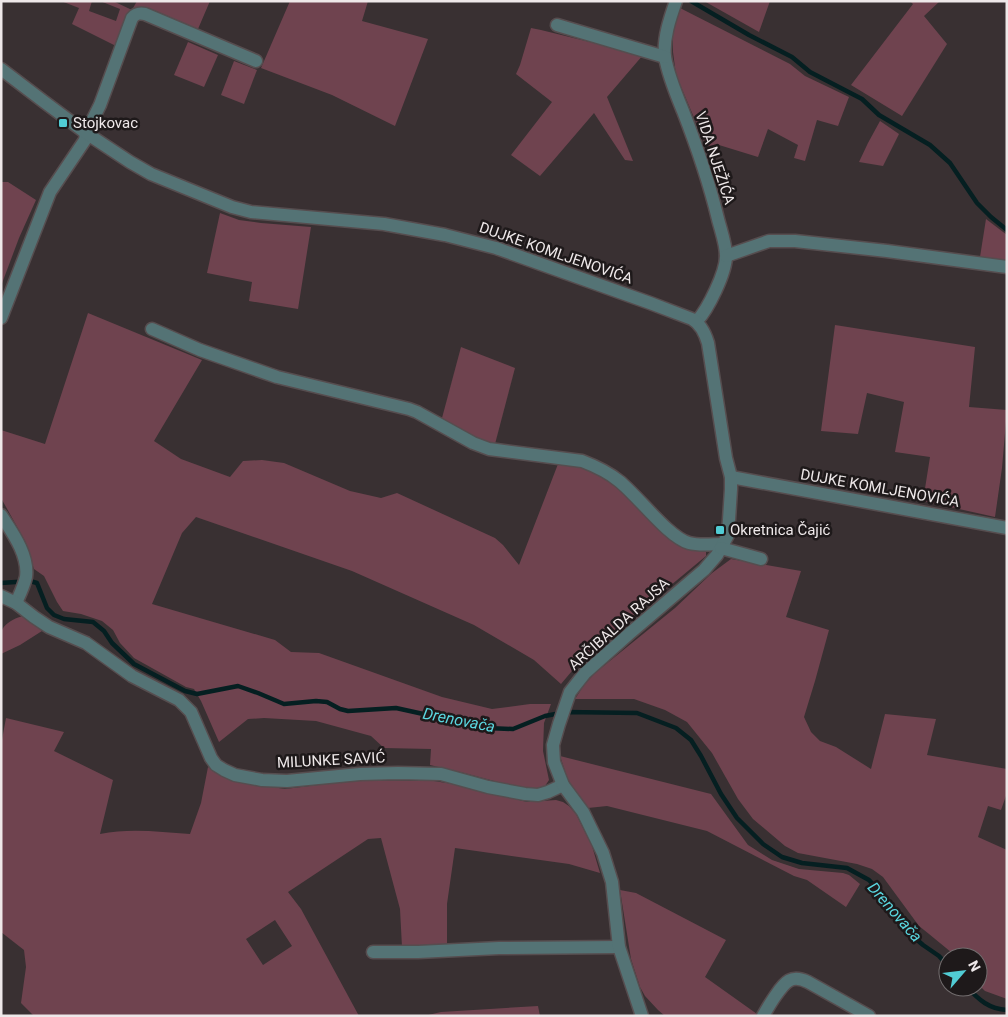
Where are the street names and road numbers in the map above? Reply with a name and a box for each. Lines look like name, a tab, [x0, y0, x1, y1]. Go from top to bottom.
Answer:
street label: VIDA NJEŽIĆA	[691, 109, 739, 207]
street label: DUJKE KOMLJENOVIĆA	[477, 218, 635, 288]
street label: DUJKE KOMLJENOVIĆA	[799, 465, 961, 511]
street label: ARČIBALDA RAJSA	[565, 574, 673, 674]
street label: MILUNKE SAVIĆ	[276, 748, 386, 772]

